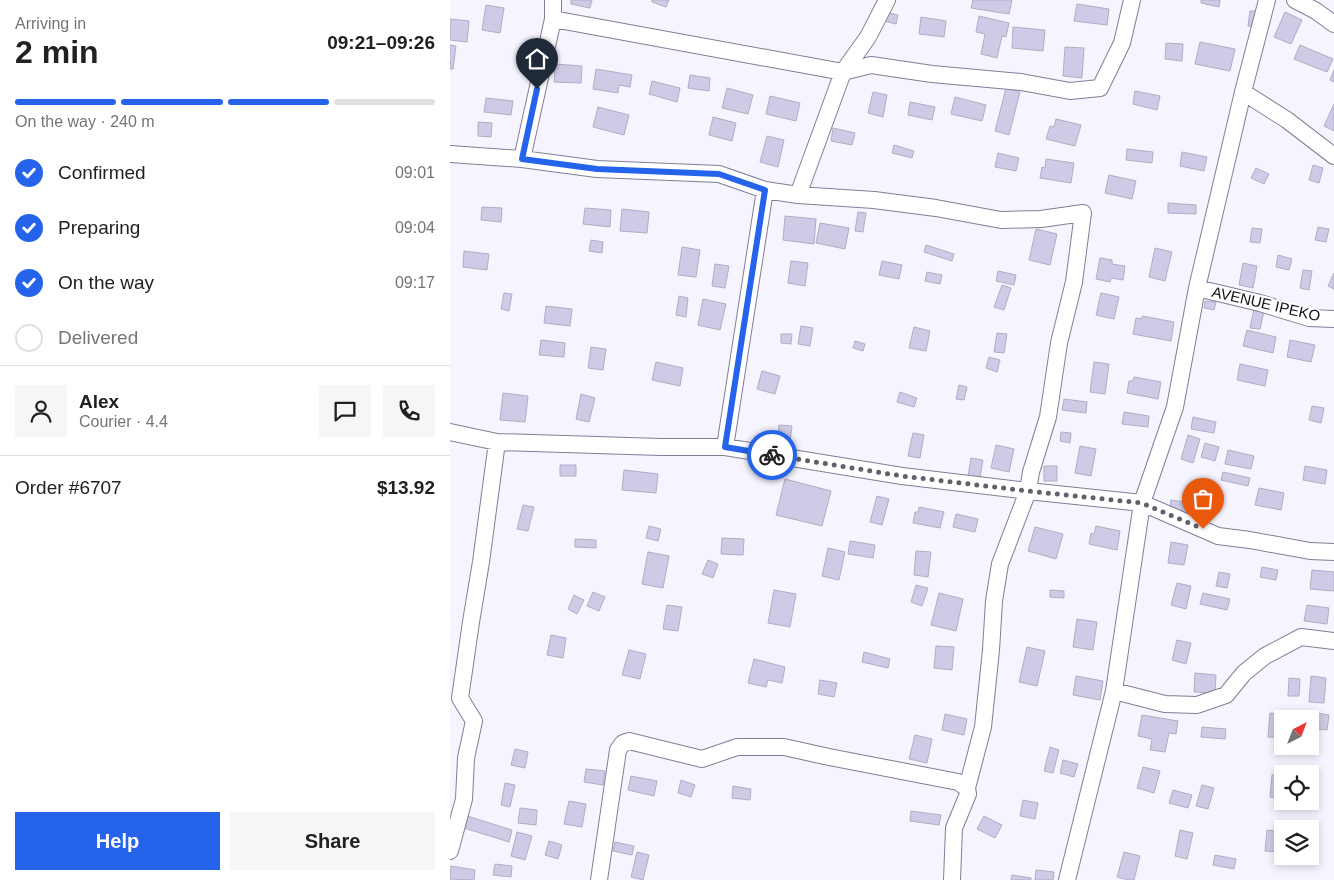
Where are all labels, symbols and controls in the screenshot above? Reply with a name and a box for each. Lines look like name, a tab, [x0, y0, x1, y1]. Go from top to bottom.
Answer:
text: Arriving in	[15, 15, 86, 32]
text: 09:21–09:26	[327, 32, 435, 53]
text: 2 min	[15, 34, 99, 70]
pin	[516, 38, 558, 89]
icon: home	[523, 45, 551, 73]
text: On the way · 240 m	[15, 113, 155, 130]
icon: check	[15, 159, 43, 187]
text: Confirmed	[58, 162, 146, 183]
text: 09:01	[395, 164, 435, 181]
icon: check	[15, 214, 43, 242]
text: Preparing	[58, 217, 140, 238]
text: 09:04	[395, 219, 435, 236]
icon: check	[15, 269, 43, 297]
text: On the way	[58, 272, 154, 293]
text: 09:17	[395, 274, 435, 291]
street label: AVENUE IPEKO	[1210, 283, 1322, 324]
text: Delivered	[58, 327, 138, 348]
button: person	[15, 385, 67, 437]
button: chat	[319, 385, 371, 437]
button: phone	[383, 385, 435, 437]
text: Alex	[79, 391, 119, 412]
text: Courier · 4.4	[79, 413, 168, 430]
courier	[747, 430, 797, 480]
icon: bike	[758, 441, 786, 469]
text: Order #6707	[15, 477, 122, 498]
text: $13.92	[377, 477, 435, 498]
pin	[1182, 478, 1224, 529]
icon: bag	[1189, 485, 1217, 513]
north arrow	[1274, 710, 1319, 755]
map controls	[1274, 710, 1319, 865]
button: locate	[1274, 765, 1319, 810]
button: Help	[15, 812, 220, 870]
button: Share	[230, 812, 435, 870]
button: layers	[1274, 820, 1319, 865]

